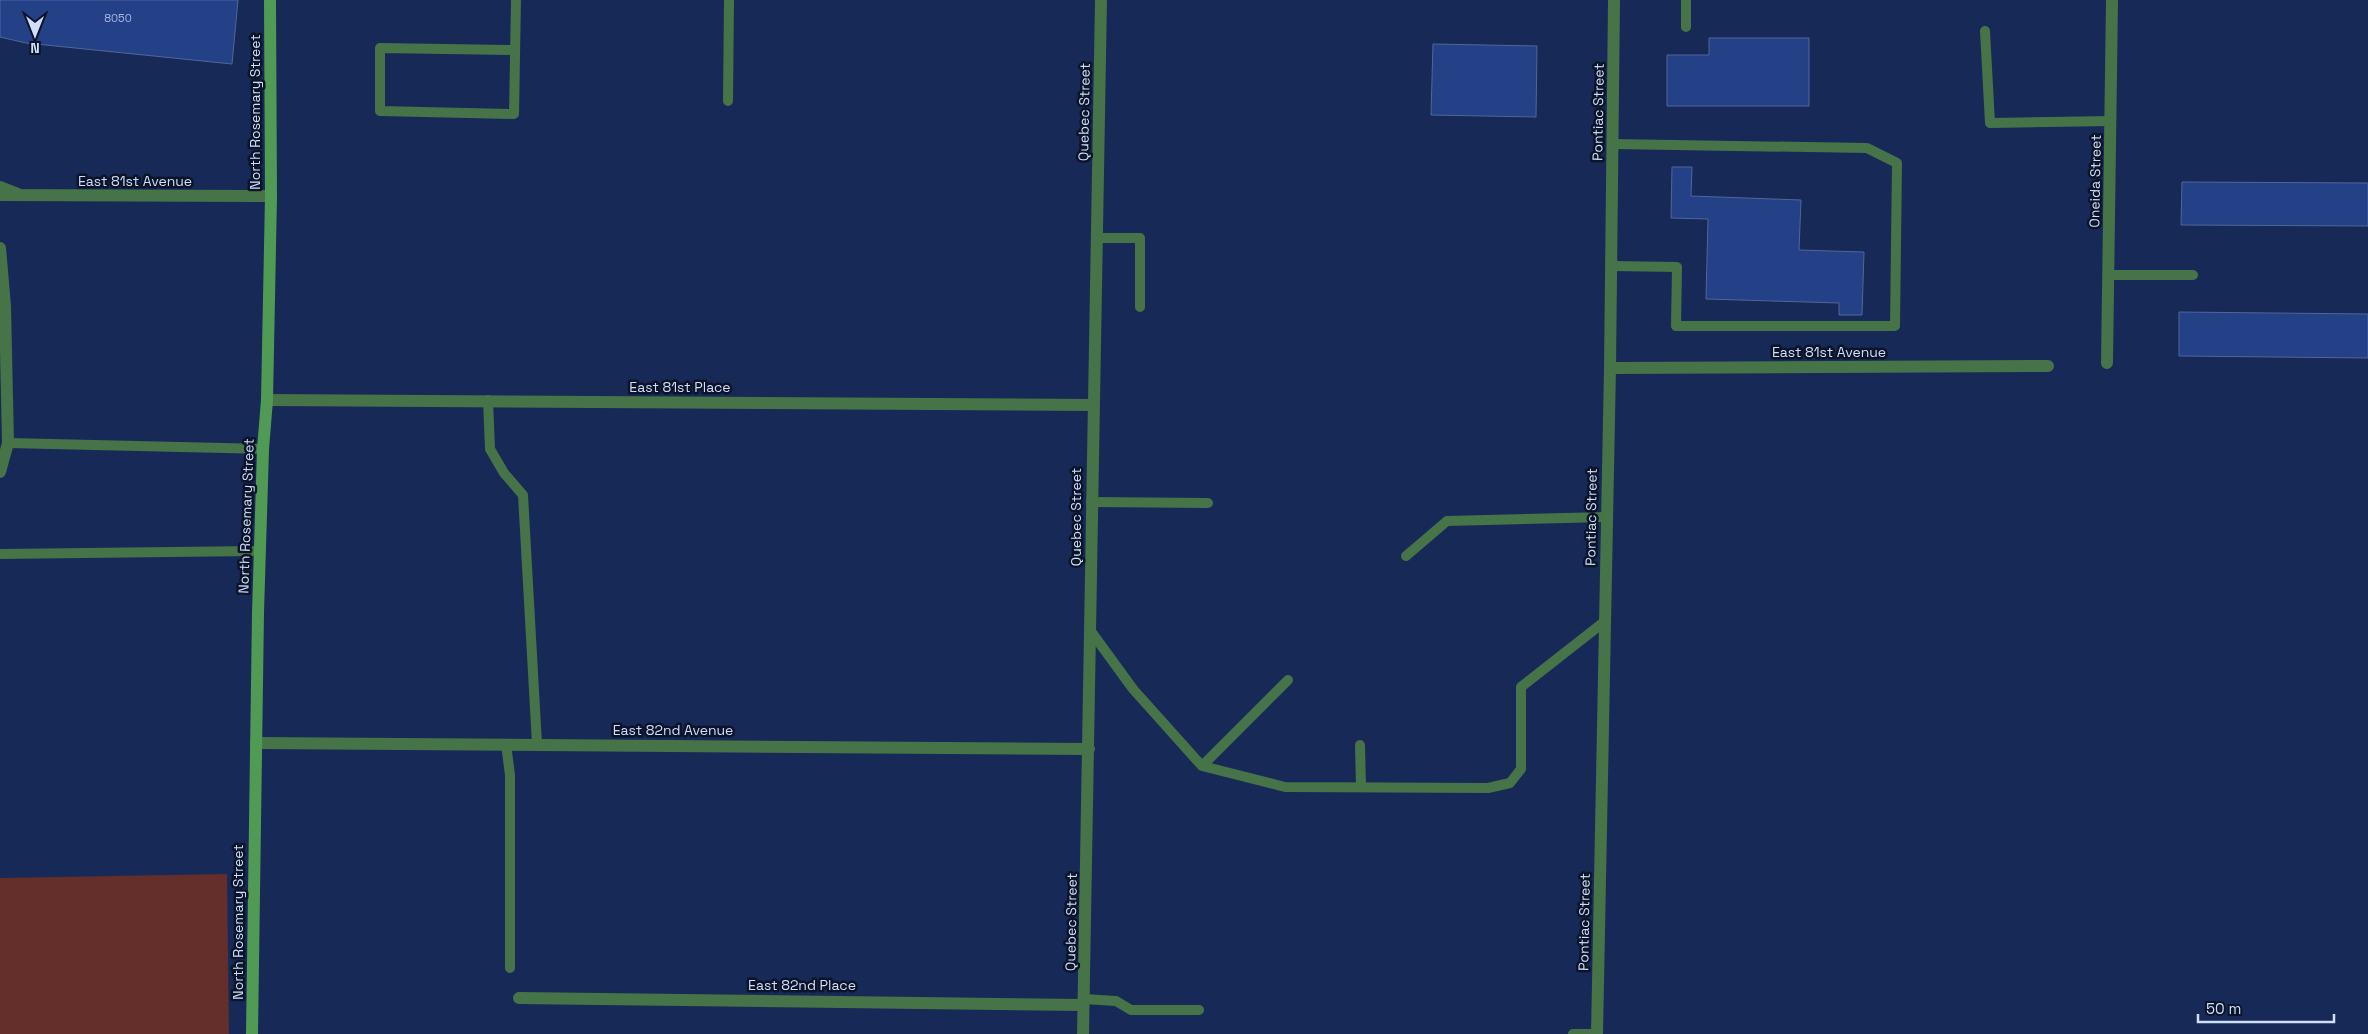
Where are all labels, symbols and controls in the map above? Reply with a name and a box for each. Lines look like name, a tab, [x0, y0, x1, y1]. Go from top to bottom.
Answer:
north arrow	[10, 10, 60, 60]
house number: 8050	[104, 11, 132, 25]
street label: North Rosemary Street	[246, 34, 264, 190]
text: N	[30, 39, 40, 57]
street label: Quebec Street	[1074, 63, 1094, 161]
street label: Pontiac Street	[1588, 63, 1608, 161]
street label: Oneida Street	[2085, 134, 2105, 228]
street label: East 81st Avenue	[78, 172, 192, 190]
street label: East 81st Avenue	[1772, 343, 1886, 361]
street label: East 81st Place	[629, 378, 731, 396]
street label: North Rosemary Street	[234, 438, 258, 594]
street label: Quebec Street	[1067, 468, 1085, 566]
street label: Pontiac Street	[1581, 468, 1601, 566]
street label: East 82nd Avenue	[613, 721, 733, 739]
street label: North Rosemary Street	[229, 844, 247, 1000]
street label: Quebec Street	[1061, 873, 1081, 971]
street label: Pontiac Street	[1574, 873, 1594, 971]
street label: East 82nd Place	[748, 976, 856, 994]
scale bar	[2198, 992, 2334, 1024]
text: 50 m	[2206, 999, 2241, 1018]

